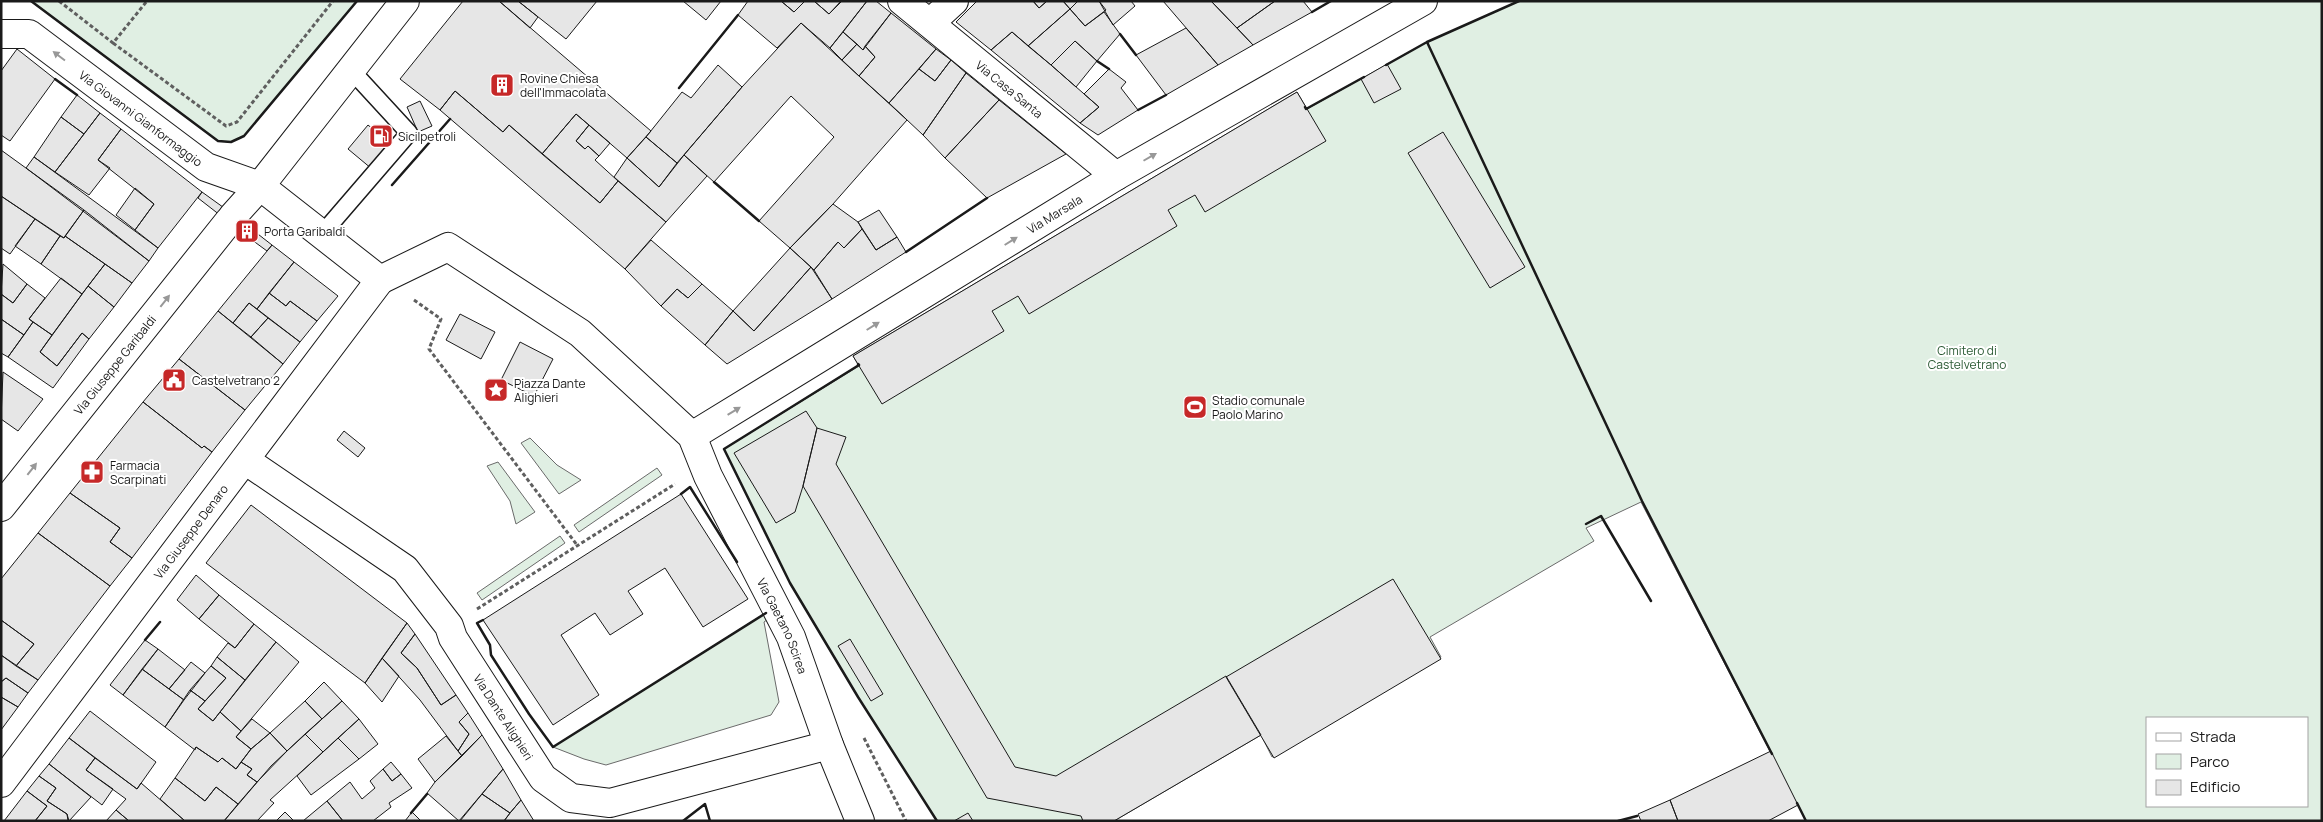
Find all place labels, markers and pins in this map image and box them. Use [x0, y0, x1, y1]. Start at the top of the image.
place label: Rovine Chiesa dell'Immacolata [520, 70, 606, 101]
building icon: Rovine Chiesa dell'Immacolata [489, 72, 515, 98]
fuel station icon: Sicilpetroli [368, 123, 394, 149]
place label: Sicilpetroli [398, 128, 456, 145]
building icon: Porta Garibaldi [234, 218, 260, 244]
place label: Porta Garibaldi [264, 223, 345, 240]
public building icon: Castelvetrano 2 [161, 367, 187, 393]
place label: Castelvetrano 2 [192, 372, 280, 389]
place label: Piazza Dante Alighieri [514, 375, 586, 406]
place icon: Piazza Dante Alighieri [483, 377, 509, 403]
place label: Stadio comunale Paolo Marino [1212, 392, 1305, 423]
sports icon: Stadio comunale Paolo Marino [1182, 394, 1208, 420]
place label: Farmacia Scarpinati [110, 457, 166, 488]
pharmacy icon: Farmacia Scarpinati [79, 459, 105, 485]

